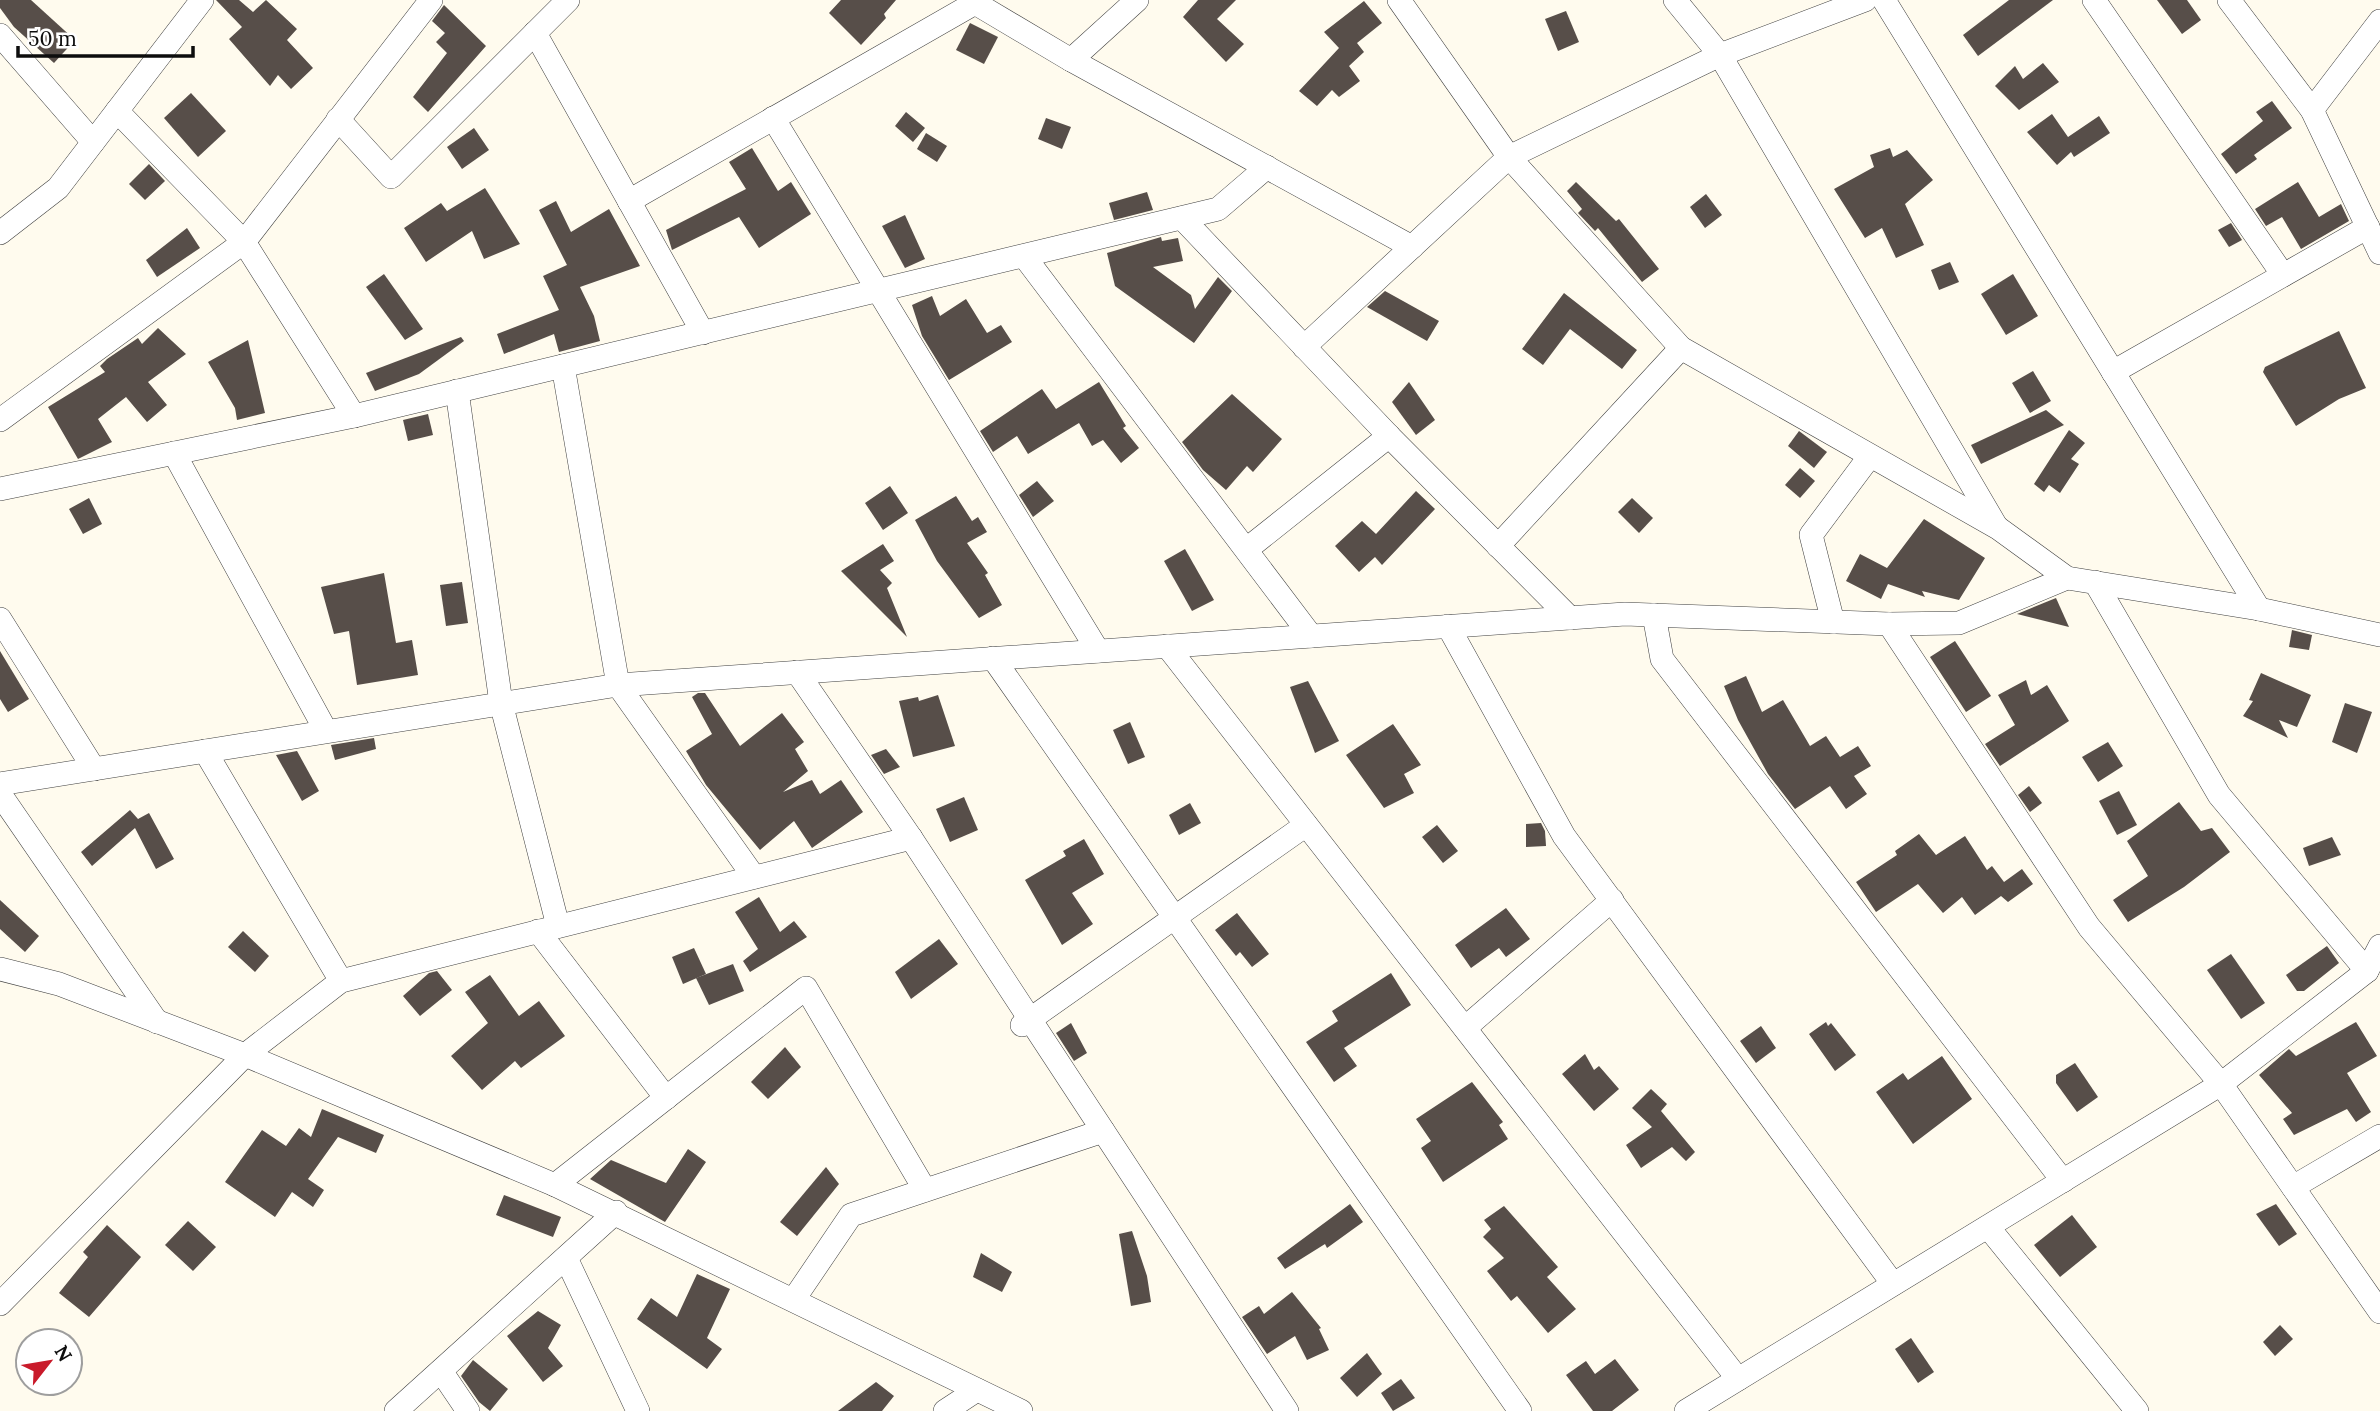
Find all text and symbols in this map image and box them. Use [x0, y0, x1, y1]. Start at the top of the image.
scale bar [18, 14, 192, 58]
text: 50 m [28, 25, 77, 52]
north arrow [14, 1327, 84, 1397]
text: N [50, 1341, 78, 1366]

